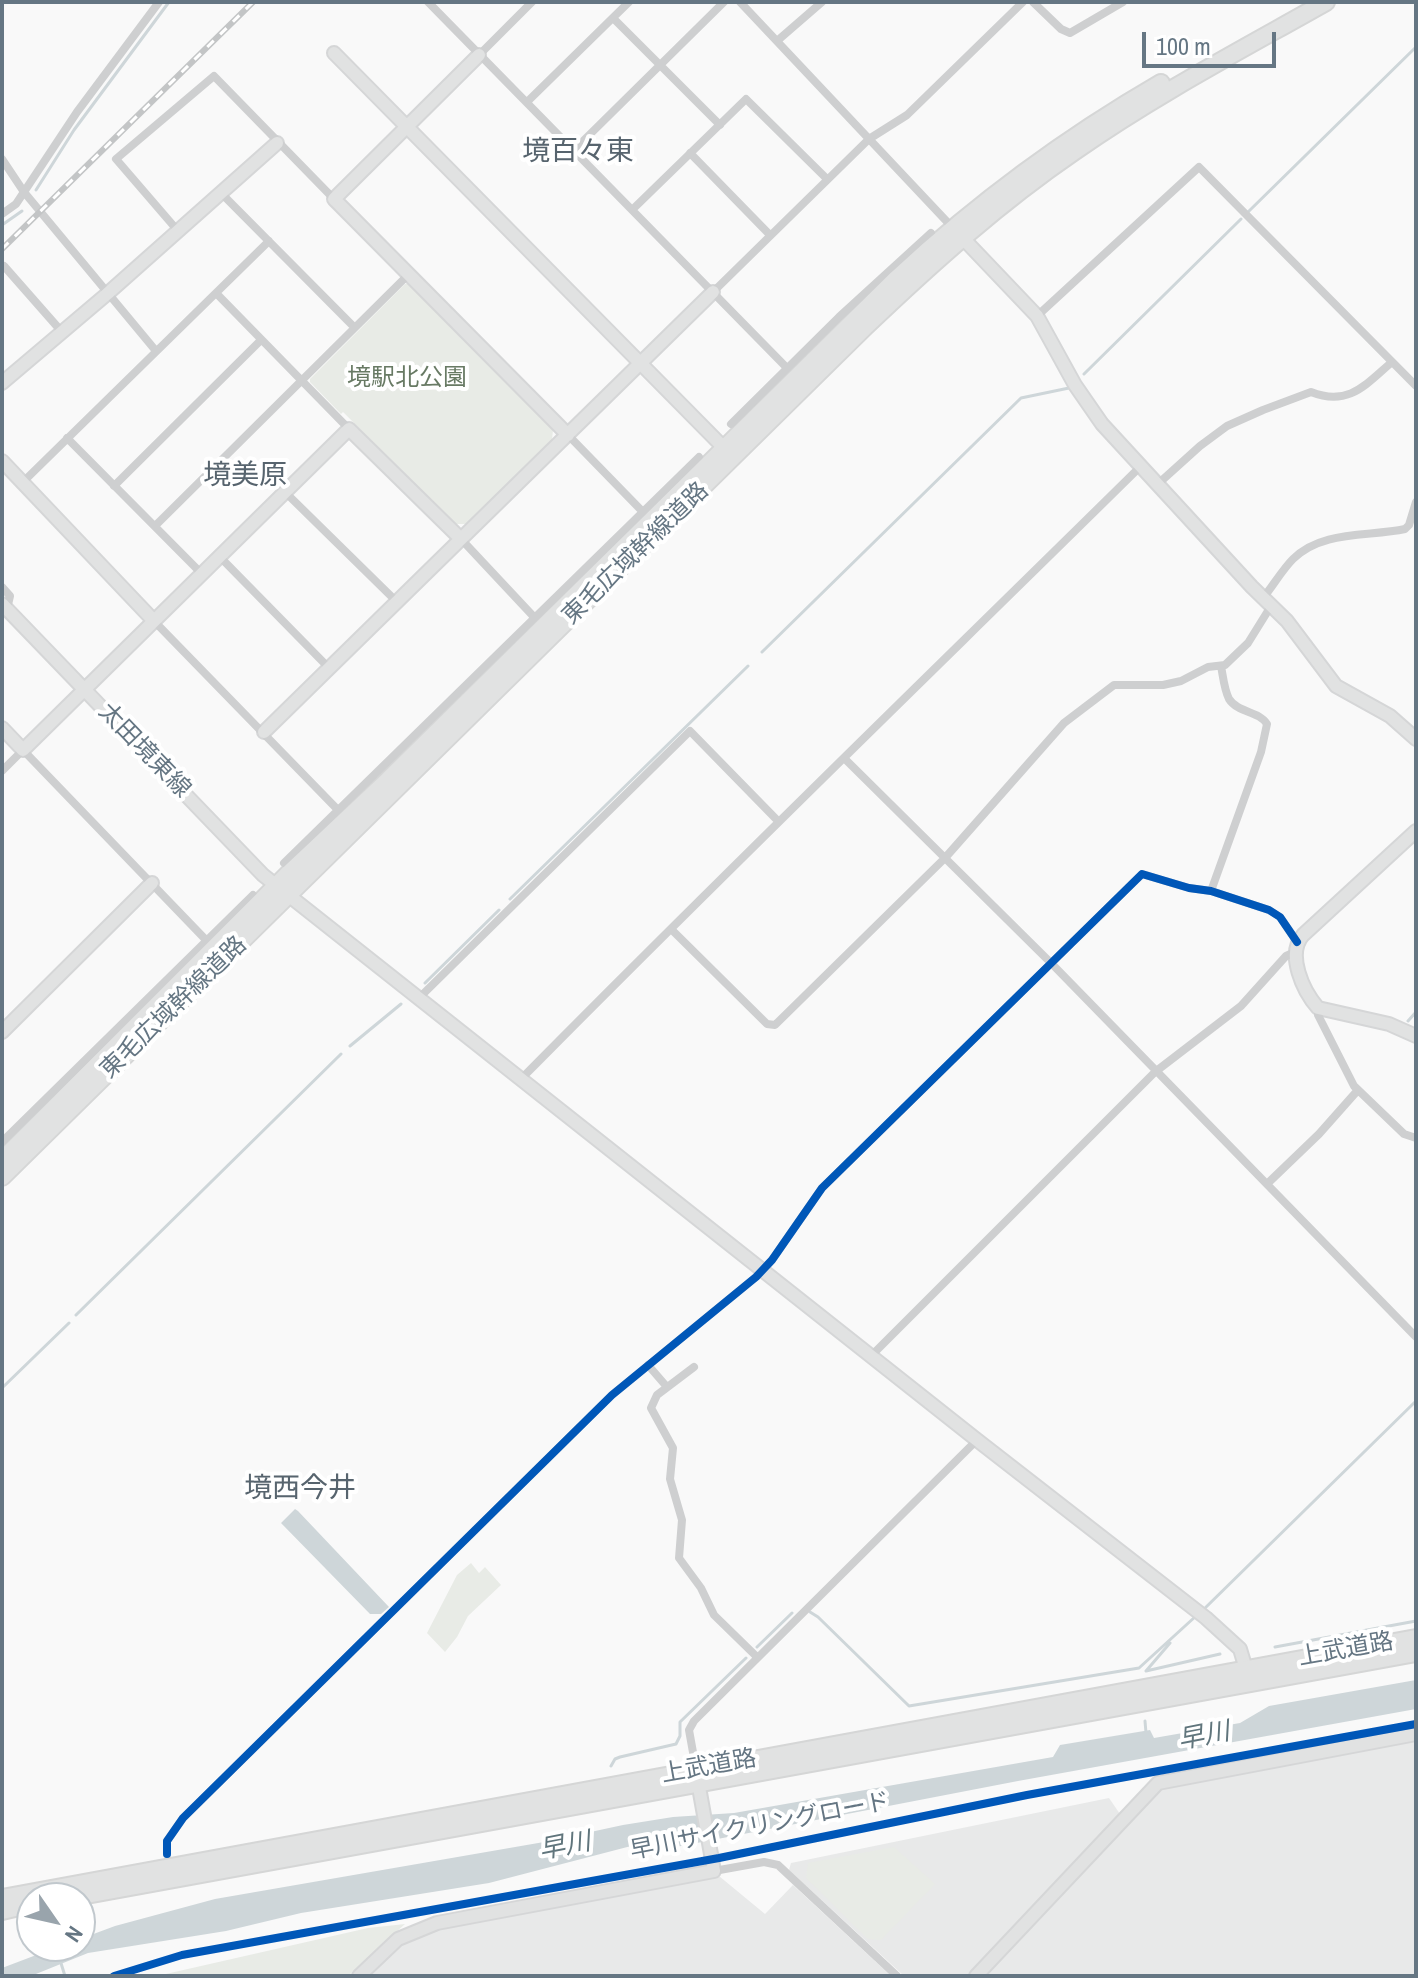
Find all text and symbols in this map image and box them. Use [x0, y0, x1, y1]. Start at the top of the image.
scale bar [1146, 16, 1280, 66]
text: 100 m [1156, 30, 1211, 62]
district label: 境百々東 [522, 135, 634, 169]
park label: 境駅北公園 [347, 365, 467, 393]
district label: 境美原 [203, 459, 287, 493]
street label: 東毛広域幹線道路 [557, 477, 715, 631]
street label: 太田境東線 [92, 698, 196, 804]
street label: 東毛広域幹線道路 [95, 931, 253, 1085]
district label: 境西今井 [244, 1472, 356, 1506]
street label: 上武道路 [1296, 1627, 1396, 1673]
water label: 早川 [1176, 1717, 1232, 1757]
street label: 上武道路 [659, 1744, 759, 1790]
street label: 早川サイクリングロード [628, 1788, 892, 1866]
water label: 早川 [537, 1827, 593, 1867]
north arrow [16, 1882, 96, 1962]
text: N [58, 1921, 90, 1948]

